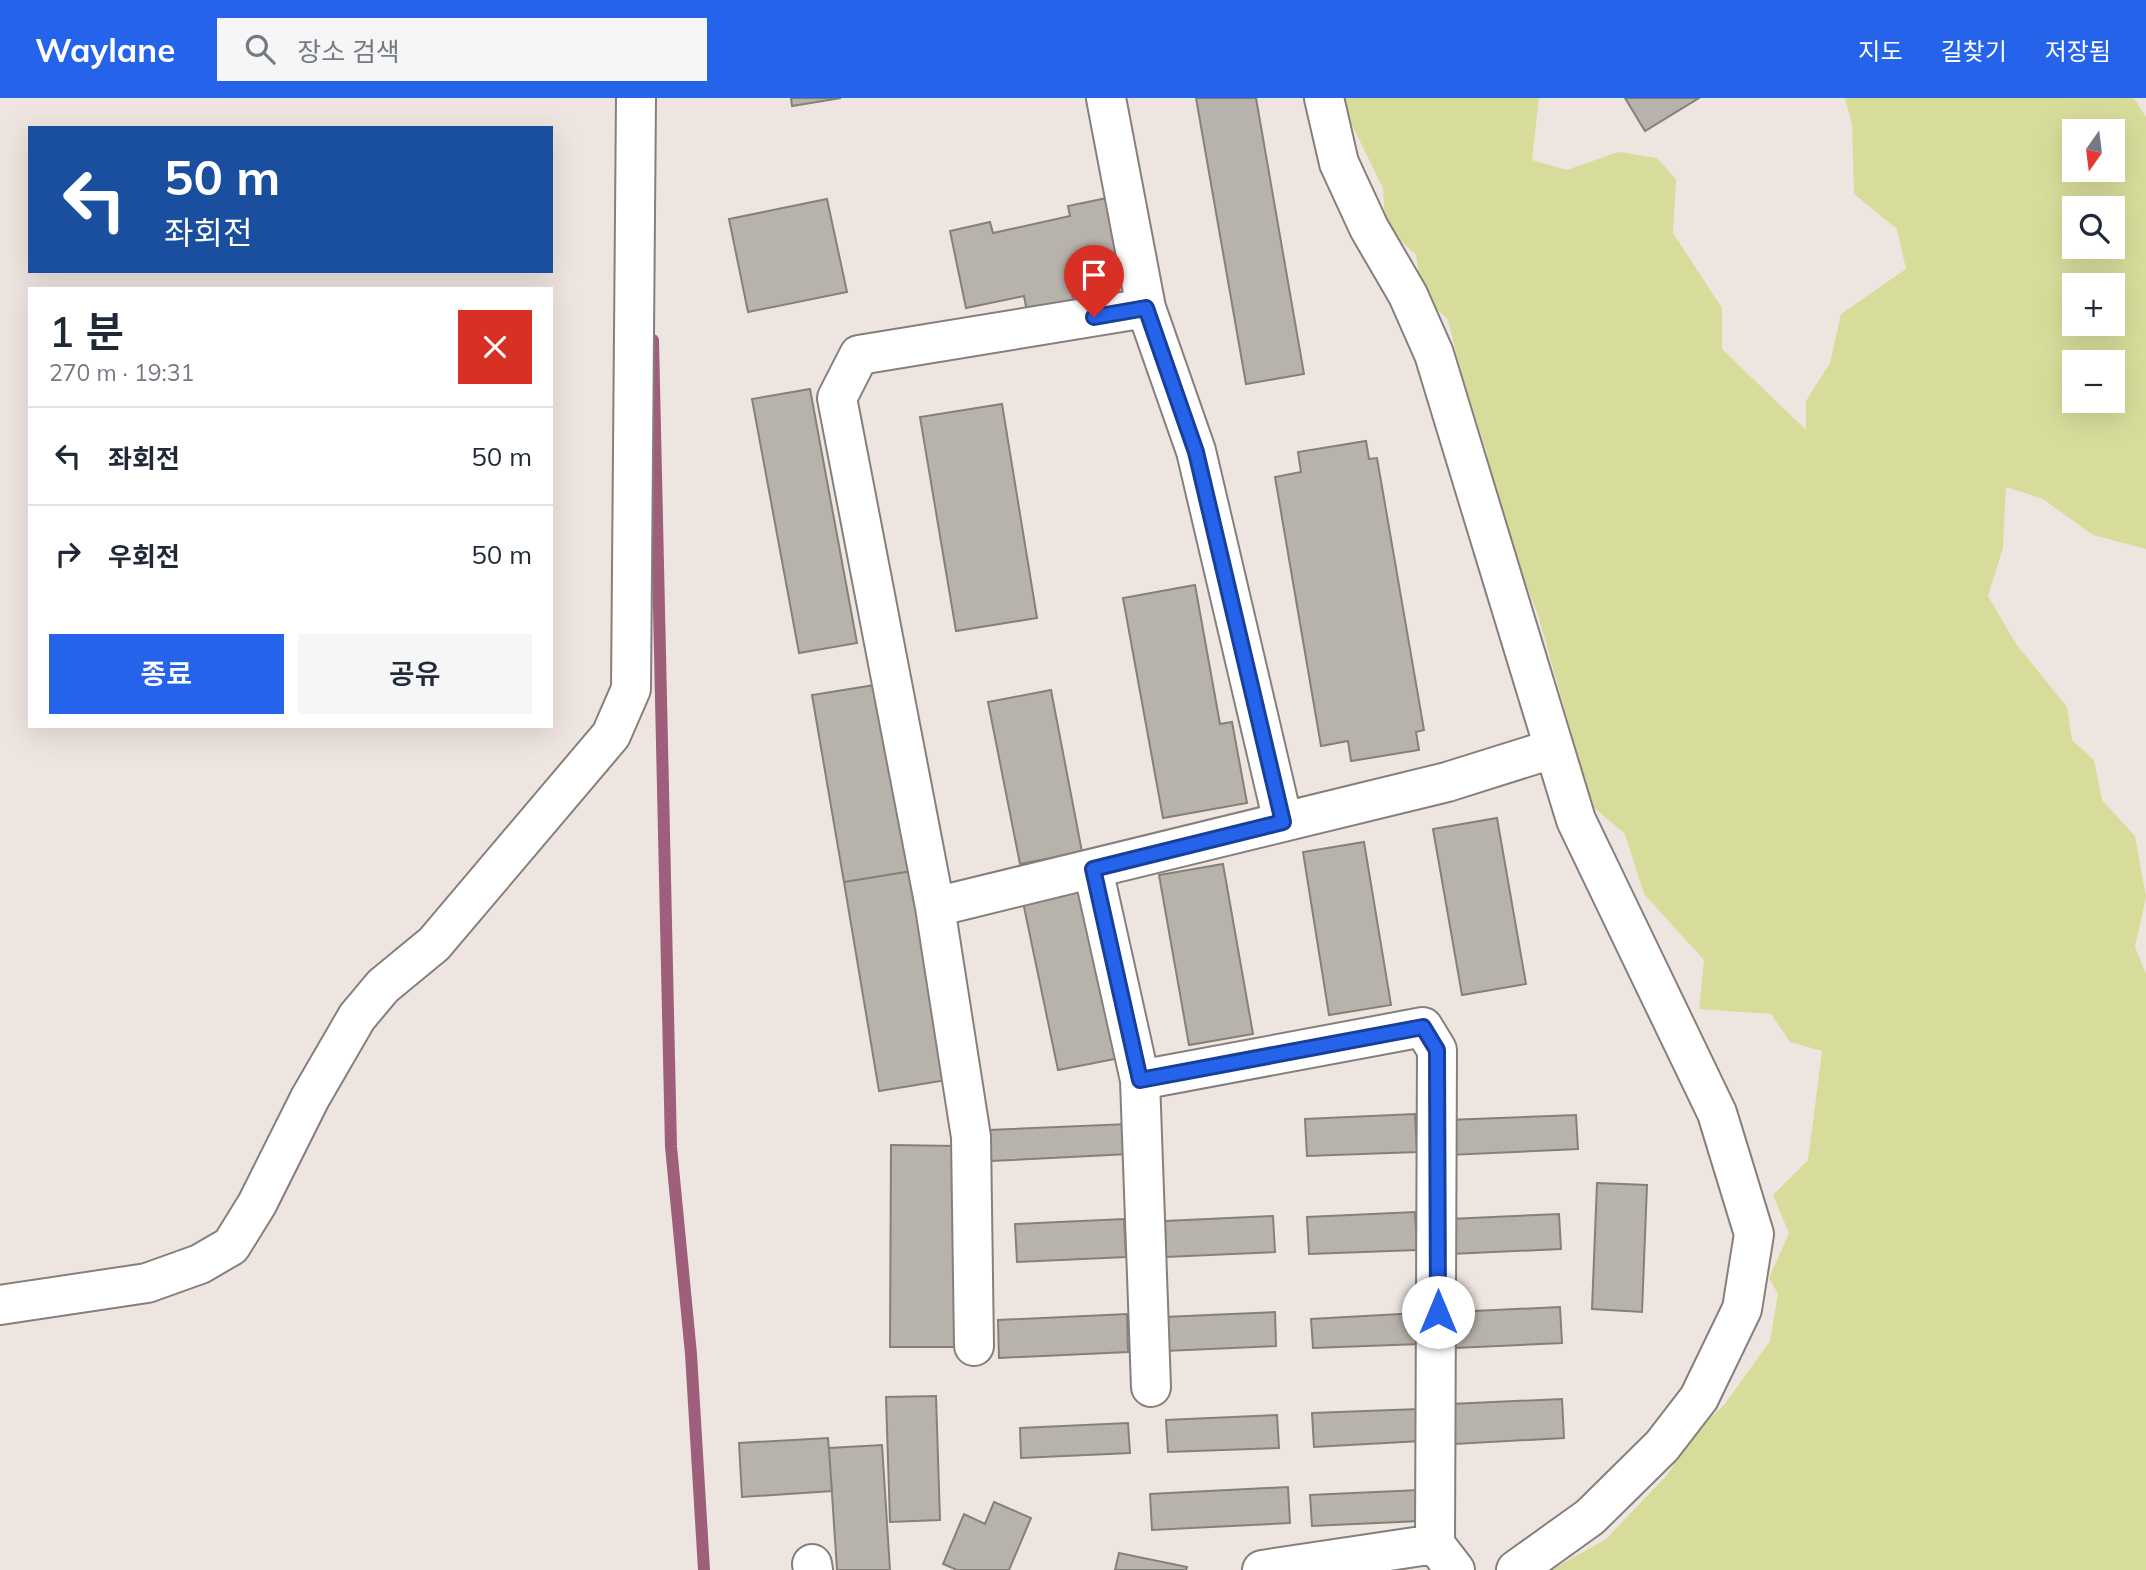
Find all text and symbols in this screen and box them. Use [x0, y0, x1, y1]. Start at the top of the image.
search box [217, 18, 707, 81]
text: Waylane [35, 29, 175, 70]
icon: search [241, 30, 279, 68]
text: 장소 검색 [297, 35, 400, 68]
text: 지도 [1858, 36, 1903, 66]
text: 길찾기 [1941, 36, 2007, 66]
text: 저장됨 [2045, 36, 2111, 66]
north arrow [2062, 119, 2124, 182]
map controls [2062, 119, 2125, 413]
text: 50 m [164, 146, 280, 207]
icon: left [49, 154, 140, 245]
button: search [2062, 196, 2125, 259]
text: 좌회전 [164, 212, 252, 252]
pin [1064, 245, 1124, 317]
icon: arrive [1075, 256, 1113, 294]
button: + [2062, 273, 2125, 336]
text: 1 분 [49, 305, 124, 358]
button: close [458, 310, 532, 384]
button: − [2062, 350, 2125, 413]
text: 270 m · 19:31 [49, 358, 194, 387]
icon: left [49, 437, 87, 475]
text: 50 m [471, 440, 532, 473]
text: 좌회전 [108, 442, 180, 475]
icon: right [49, 535, 87, 573]
text: 50 m [471, 538, 532, 571]
text: 우회전 [108, 540, 180, 573]
button: 종료 [49, 634, 284, 714]
button: 공유 [298, 634, 532, 714]
position arrow [1401, 1275, 1475, 1349]

